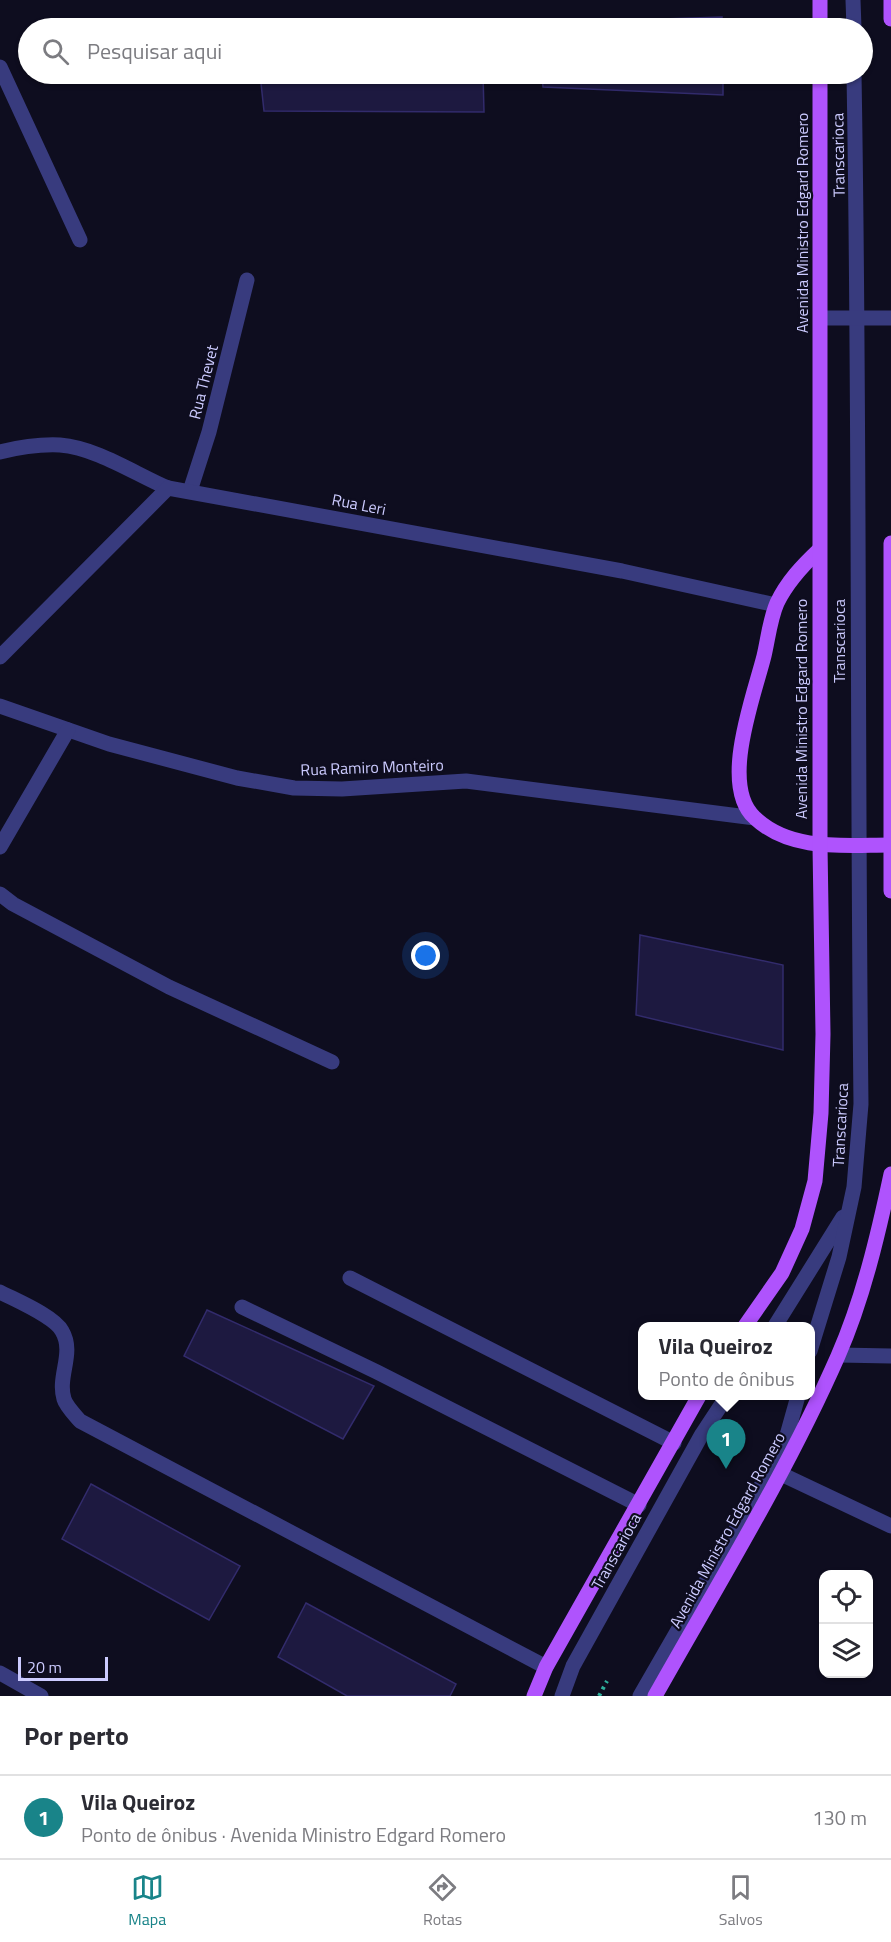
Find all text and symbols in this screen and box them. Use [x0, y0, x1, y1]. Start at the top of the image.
search box [18, 18, 873, 84]
text: Pesquisar aqui [87, 34, 222, 68]
icon: search [39, 35, 72, 68]
street label: Avenida Ministro Edgard Romero [790, 113, 814, 333]
street label: Transcarioca [825, 113, 851, 197]
street label: Rua Thevet [182, 342, 224, 422]
street label: Rua Leri [330, 487, 388, 521]
street label: Avenida Ministro Edgard Romero [789, 599, 813, 819]
street label: Transcarioca [827, 599, 851, 683]
street label: Rua Ramiro Monteiro [300, 753, 444, 781]
your location [411, 941, 440, 970]
street label: Transcarioca [826, 1082, 854, 1168]
popup [638, 1322, 815, 1400]
text: Vila Queiroz [658, 1329, 773, 1363]
text: Ponto de ônibus [658, 1363, 795, 1394]
pin: 1 [706, 1420, 746, 1469]
street label: Avenida Ministro Edgard Romero [663, 1428, 791, 1632]
street label: Transcarioca [585, 1508, 647, 1594]
map controls [819, 1570, 873, 1678]
button: locate [819, 1570, 873, 1624]
button: layers [819, 1624, 873, 1678]
scale bar [18, 1654, 108, 1682]
text: 20 m [27, 1655, 62, 1679]
text: Por perto [24, 1716, 129, 1755]
text: Vila Queiroz [81, 1785, 195, 1819]
text: 1 [38, 1802, 49, 1833]
text: 130 m [812, 1802, 867, 1833]
text: Ponto de ônibus · Avenida Ministro Edgard Romero [81, 1819, 506, 1850]
tab: Mapa [128, 1871, 166, 1931]
tab: Rotas [423, 1871, 462, 1931]
tab: Salvos [719, 1871, 763, 1931]

